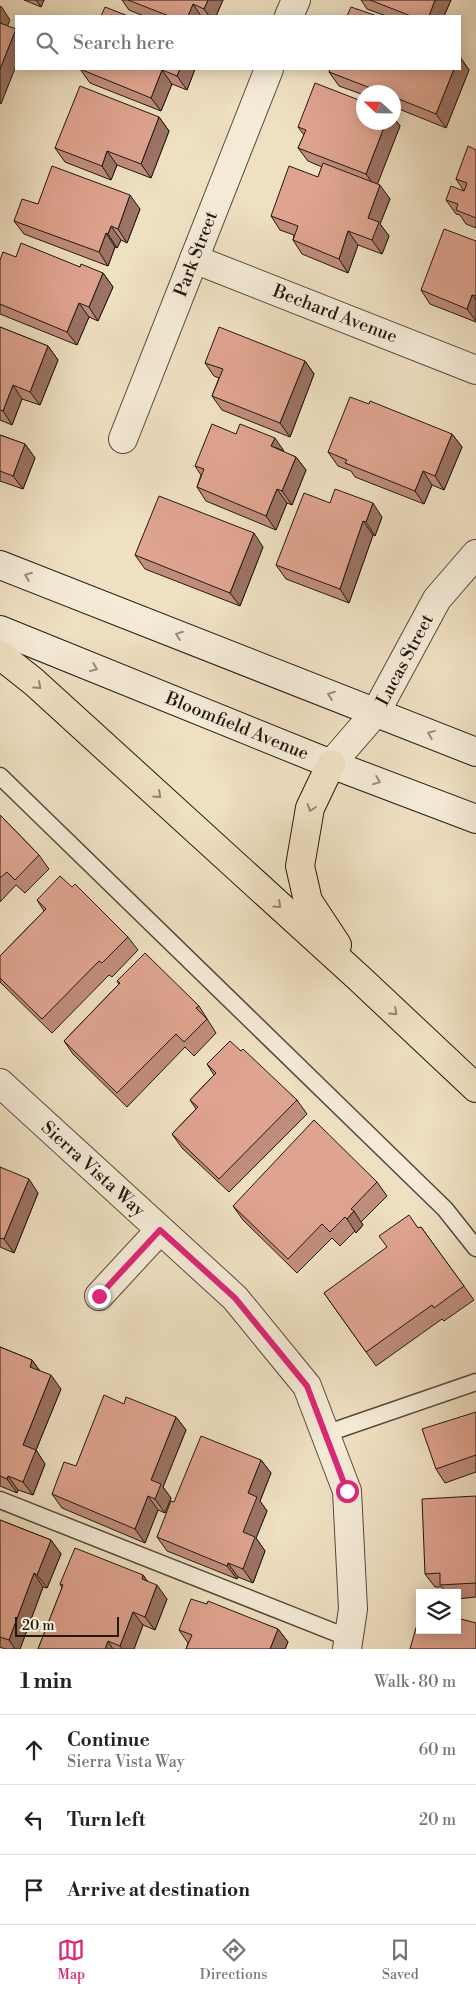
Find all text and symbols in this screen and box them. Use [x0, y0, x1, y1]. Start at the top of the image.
search box [15, 15, 461, 70]
icon: search [33, 29, 61, 57]
text: Search here [73, 31, 174, 55]
north arrow [356, 85, 401, 130]
street label: Park Street [169, 207, 223, 300]
street label: Bechard Avenue [269, 279, 400, 348]
one-way arrow [24, 572, 33, 582]
street label: Lucas Street [371, 610, 439, 710]
one-way arrow [176, 631, 184, 641]
one-way arrow [89, 661, 98, 672]
one-way arrow [32, 680, 41, 689]
street label: Bloomfield Avenue [161, 686, 312, 765]
one-way arrow [327, 690, 336, 701]
one-way arrow [427, 730, 436, 740]
one-way arrow [372, 775, 381, 785]
one-way arrow [152, 790, 161, 799]
one-way arrow [307, 803, 317, 812]
one-way arrow [273, 899, 282, 908]
one-way arrow [389, 1006, 398, 1015]
street label: Sierra Vista Way [36, 1116, 150, 1222]
route end [88, 1285, 111, 1308]
route start [336, 1480, 359, 1503]
map controls [416, 1589, 461, 1634]
button: layers [416, 1589, 461, 1634]
scale bar [15, 1614, 119, 1637]
text: 20 m [22, 1617, 54, 1635]
text: 1 min [20, 1669, 72, 1695]
text: Walk · 80 m [374, 1672, 456, 1692]
text: Continue [67, 1728, 150, 1752]
icon: ahead [20, 1736, 48, 1764]
text: 60 m [418, 1740, 456, 1760]
text: Sierra Vista Way [67, 1752, 185, 1772]
icon: left [20, 1806, 48, 1834]
text: Turn left [67, 1808, 146, 1832]
text: 20 m [419, 1810, 456, 1830]
icon: arrive [20, 1876, 48, 1904]
text: Arrive at destination [67, 1878, 250, 1902]
tab: Map [57, 1936, 85, 1984]
tab: Directions [200, 1936, 267, 1984]
tab: Saved [382, 1936, 419, 1984]

